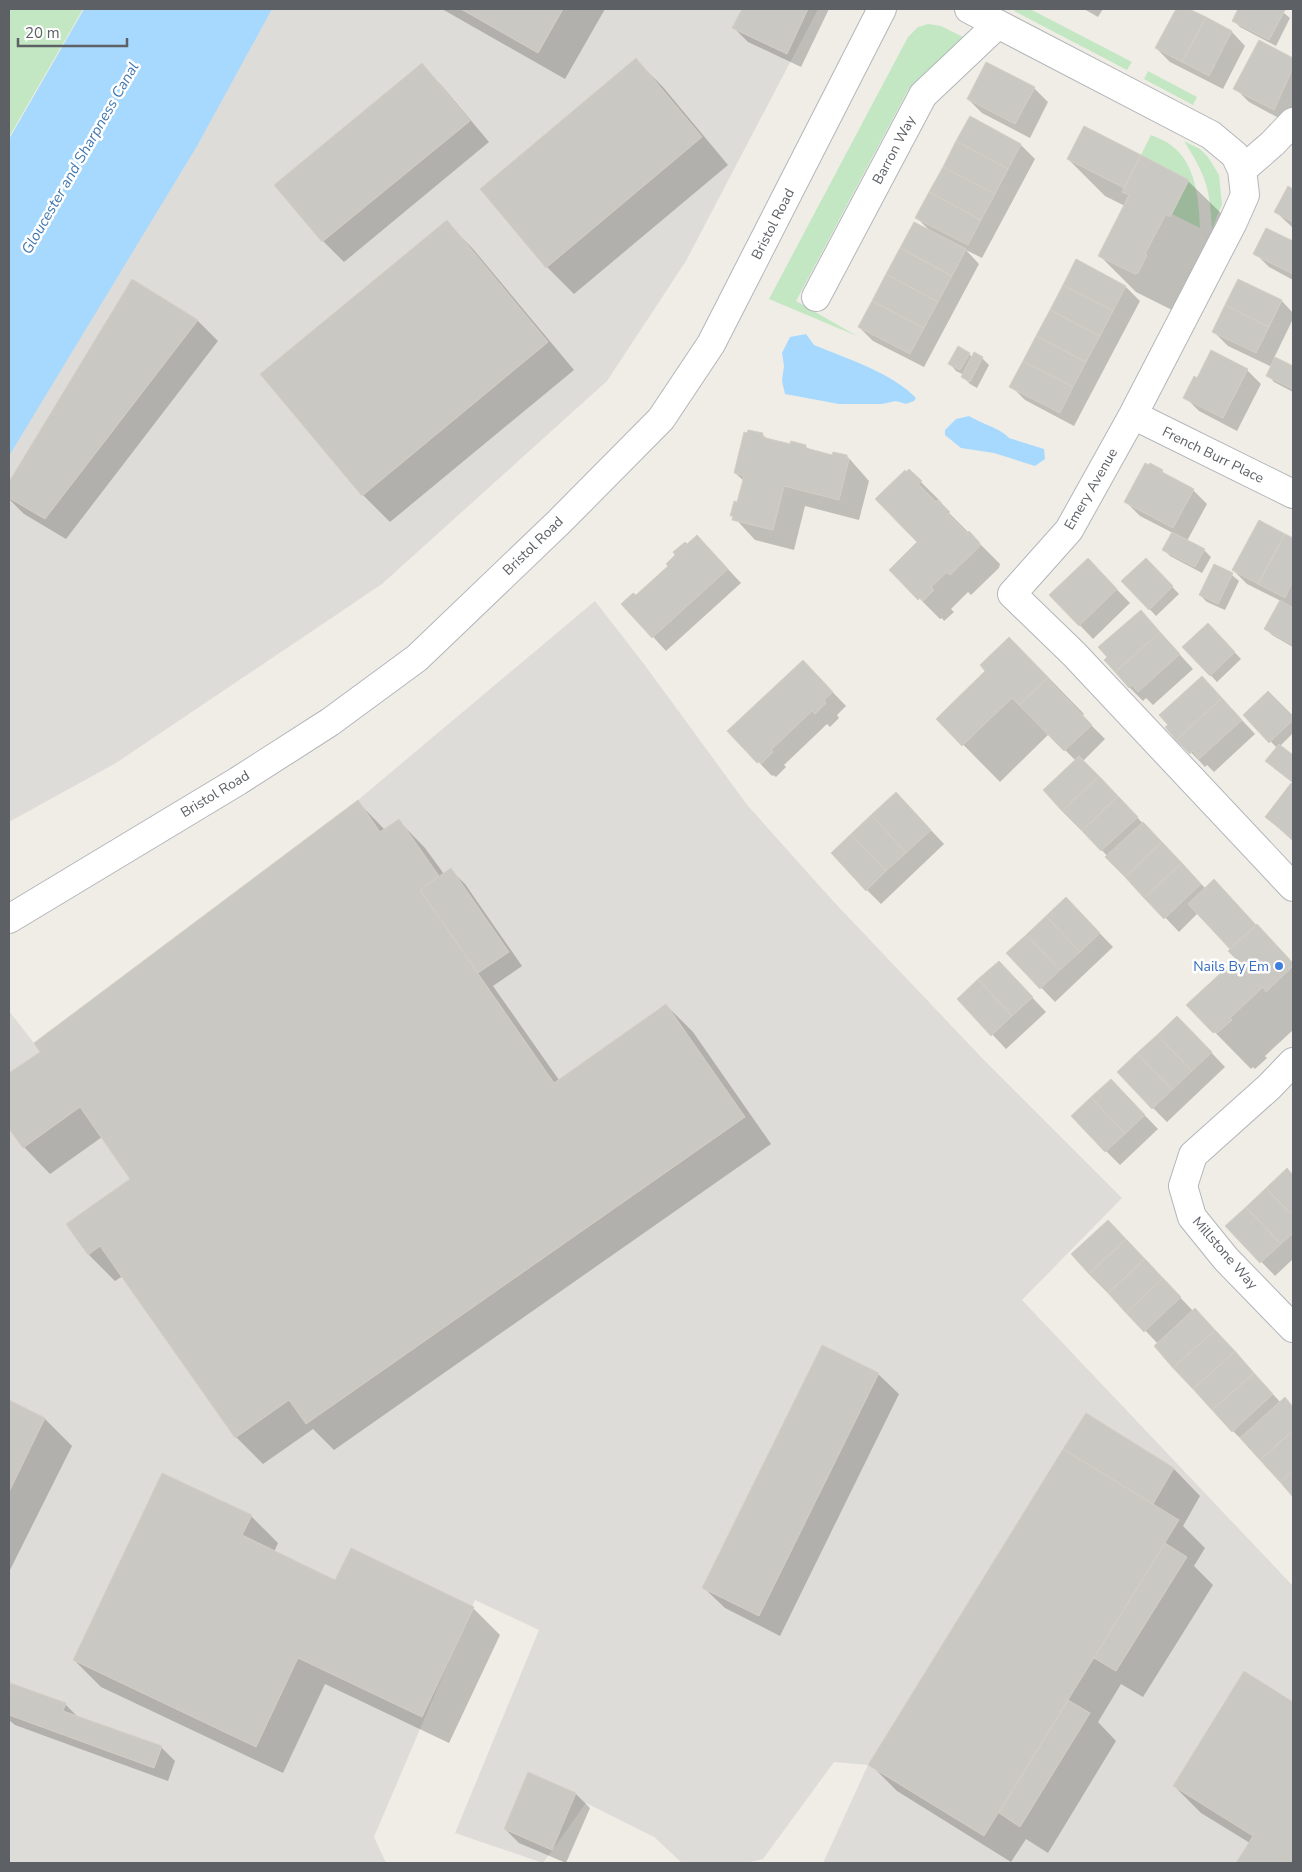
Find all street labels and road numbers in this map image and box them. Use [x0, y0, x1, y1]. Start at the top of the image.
street label: Barron Way [868, 112, 920, 188]
street label: Bristol Road [747, 185, 799, 263]
street label: French Burr Place [1159, 422, 1267, 488]
street label: Emery Avenue [1060, 445, 1122, 533]
street label: Bristol Road [499, 512, 567, 580]
street label: Bristol Road [177, 766, 253, 822]
street label: Millstone Way [1188, 1212, 1263, 1294]

